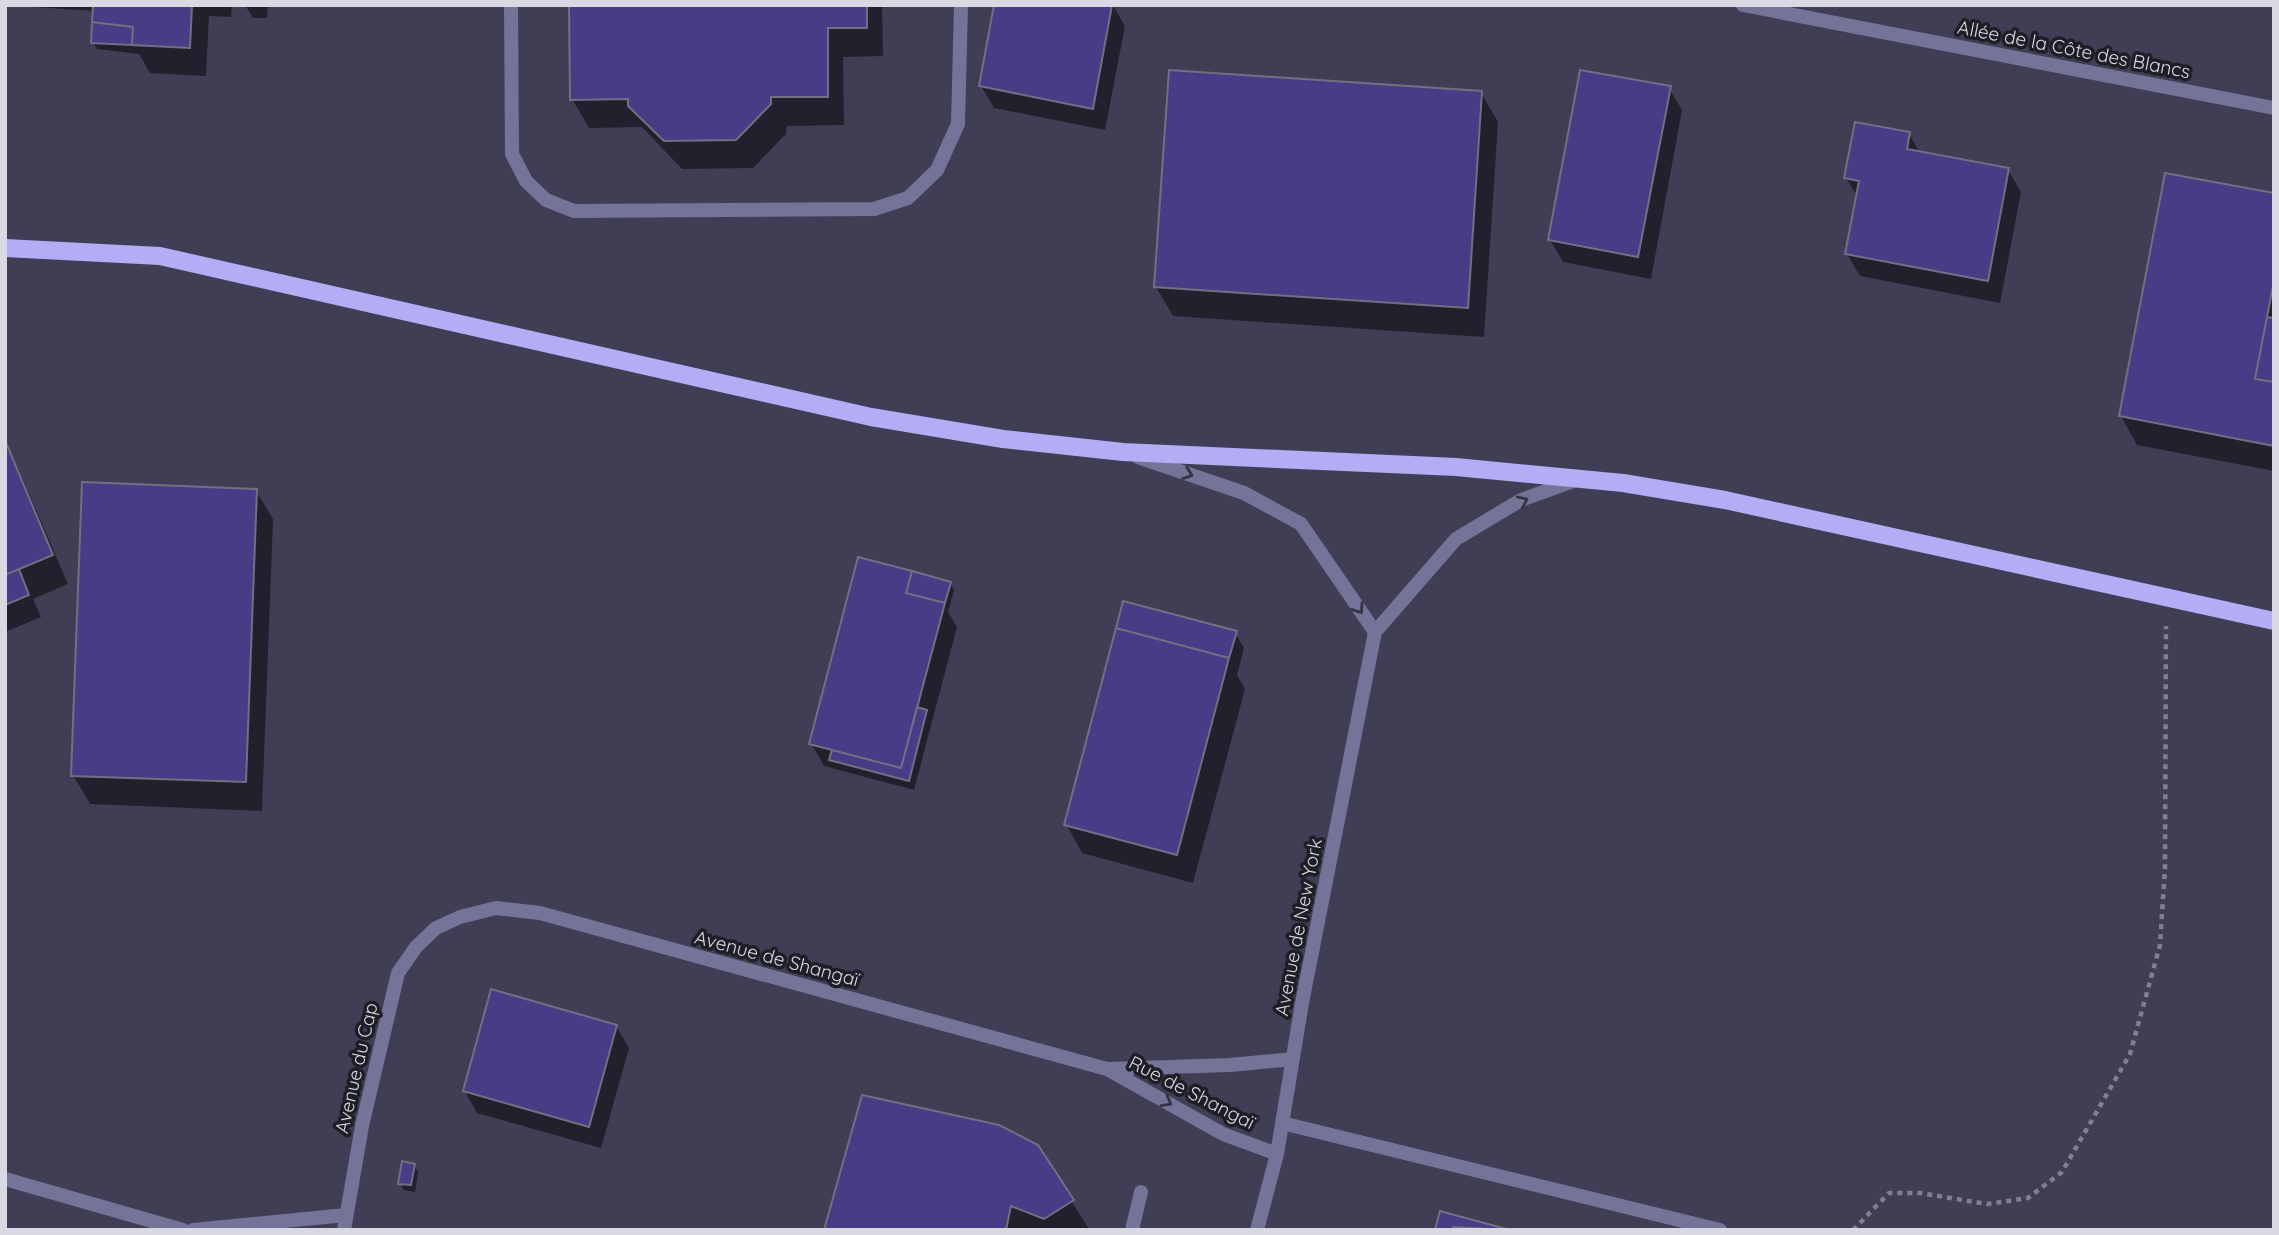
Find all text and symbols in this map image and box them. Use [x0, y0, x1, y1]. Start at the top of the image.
street label: Allée de la Côte des Blancs [1956, 15, 2192, 83]
one-way arrow [1181, 466, 1193, 480]
one-way arrow [1516, 495, 1528, 509]
one-way arrow [1351, 601, 1363, 614]
street label: Avenue de New York [1269, 836, 1327, 1018]
street label: Avenue de Shangaï [692, 925, 863, 992]
street label: Avenue du Cap [329, 1000, 383, 1136]
street label: Rue de Shangaï [1125, 1050, 1260, 1134]
one-way arrow [1160, 1094, 1172, 1107]

